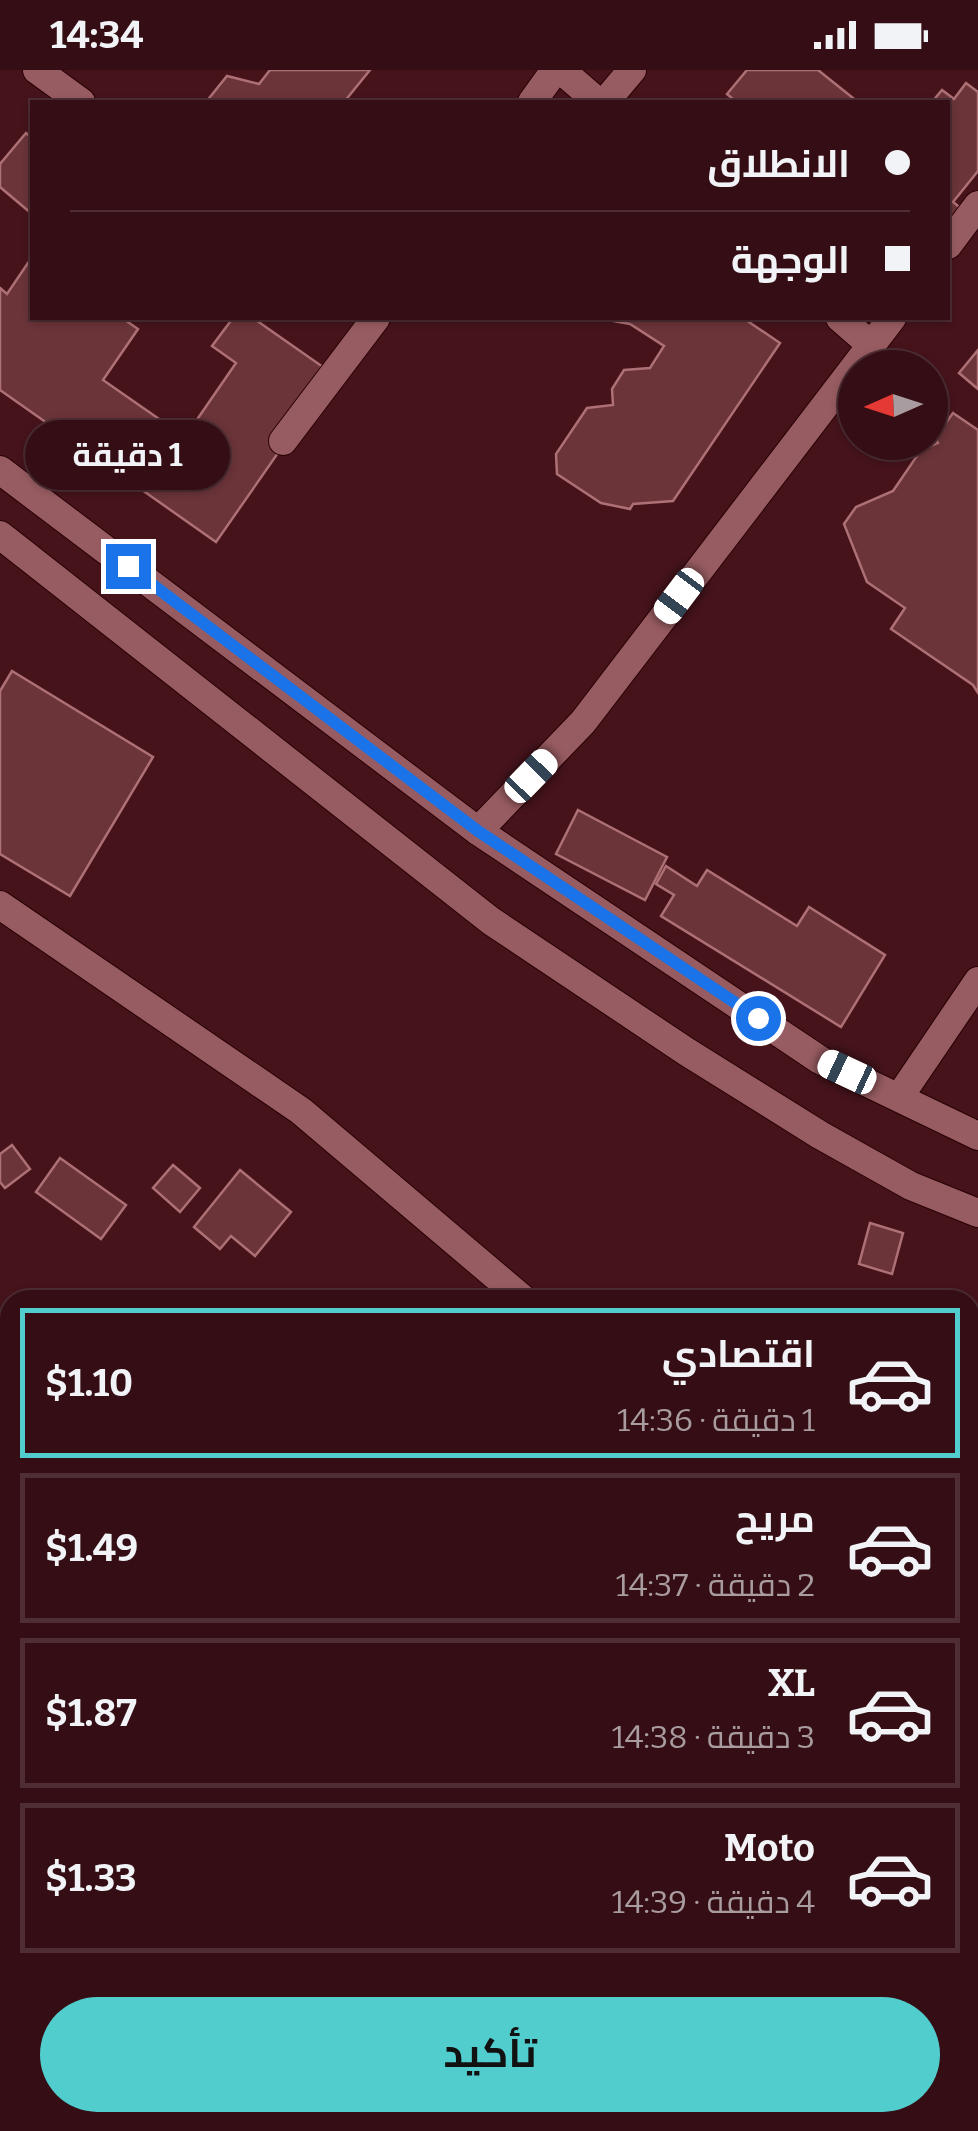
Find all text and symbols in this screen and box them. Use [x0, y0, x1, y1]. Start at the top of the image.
text: 14:34 [50, 12, 143, 58]
text: الانطلاق [707, 141, 850, 187]
text: الوجهة [731, 237, 850, 283]
north arrow [838, 350, 948, 460]
map controls [838, 350, 948, 460]
callout: 1 دقيقة [26, 421, 230, 491]
text: 1 دقيقة [72, 436, 183, 474]
route end [106, 544, 151, 589]
car [649, 563, 709, 629]
car [499, 744, 563, 808]
route start [736, 996, 781, 1041]
car [813, 1046, 881, 1098]
text: اقتصادي [662, 1331, 815, 1377]
icon: car [845, 1338, 935, 1428]
text: $1.10 [45, 1360, 133, 1406]
text: 1 دقيقة · 14:36 [617, 1401, 815, 1439]
text: مريح [735, 1496, 815, 1542]
icon: car [845, 1503, 935, 1593]
text: $1.49 [45, 1525, 138, 1571]
text: 2 دقيقة · 14:37 [616, 1566, 815, 1604]
text: XL [768, 1660, 815, 1706]
icon: car [845, 1668, 935, 1758]
text: $1.87 [45, 1690, 137, 1736]
text: 3 دقيقة · 14:38 [612, 1718, 815, 1756]
text: Moto [724, 1825, 815, 1871]
icon: car [845, 1833, 935, 1923]
text: $1.33 [45, 1855, 137, 1901]
text: 4 دقيقة · 14:39 [612, 1883, 815, 1921]
button: تأكيد [40, 1997, 940, 2112]

